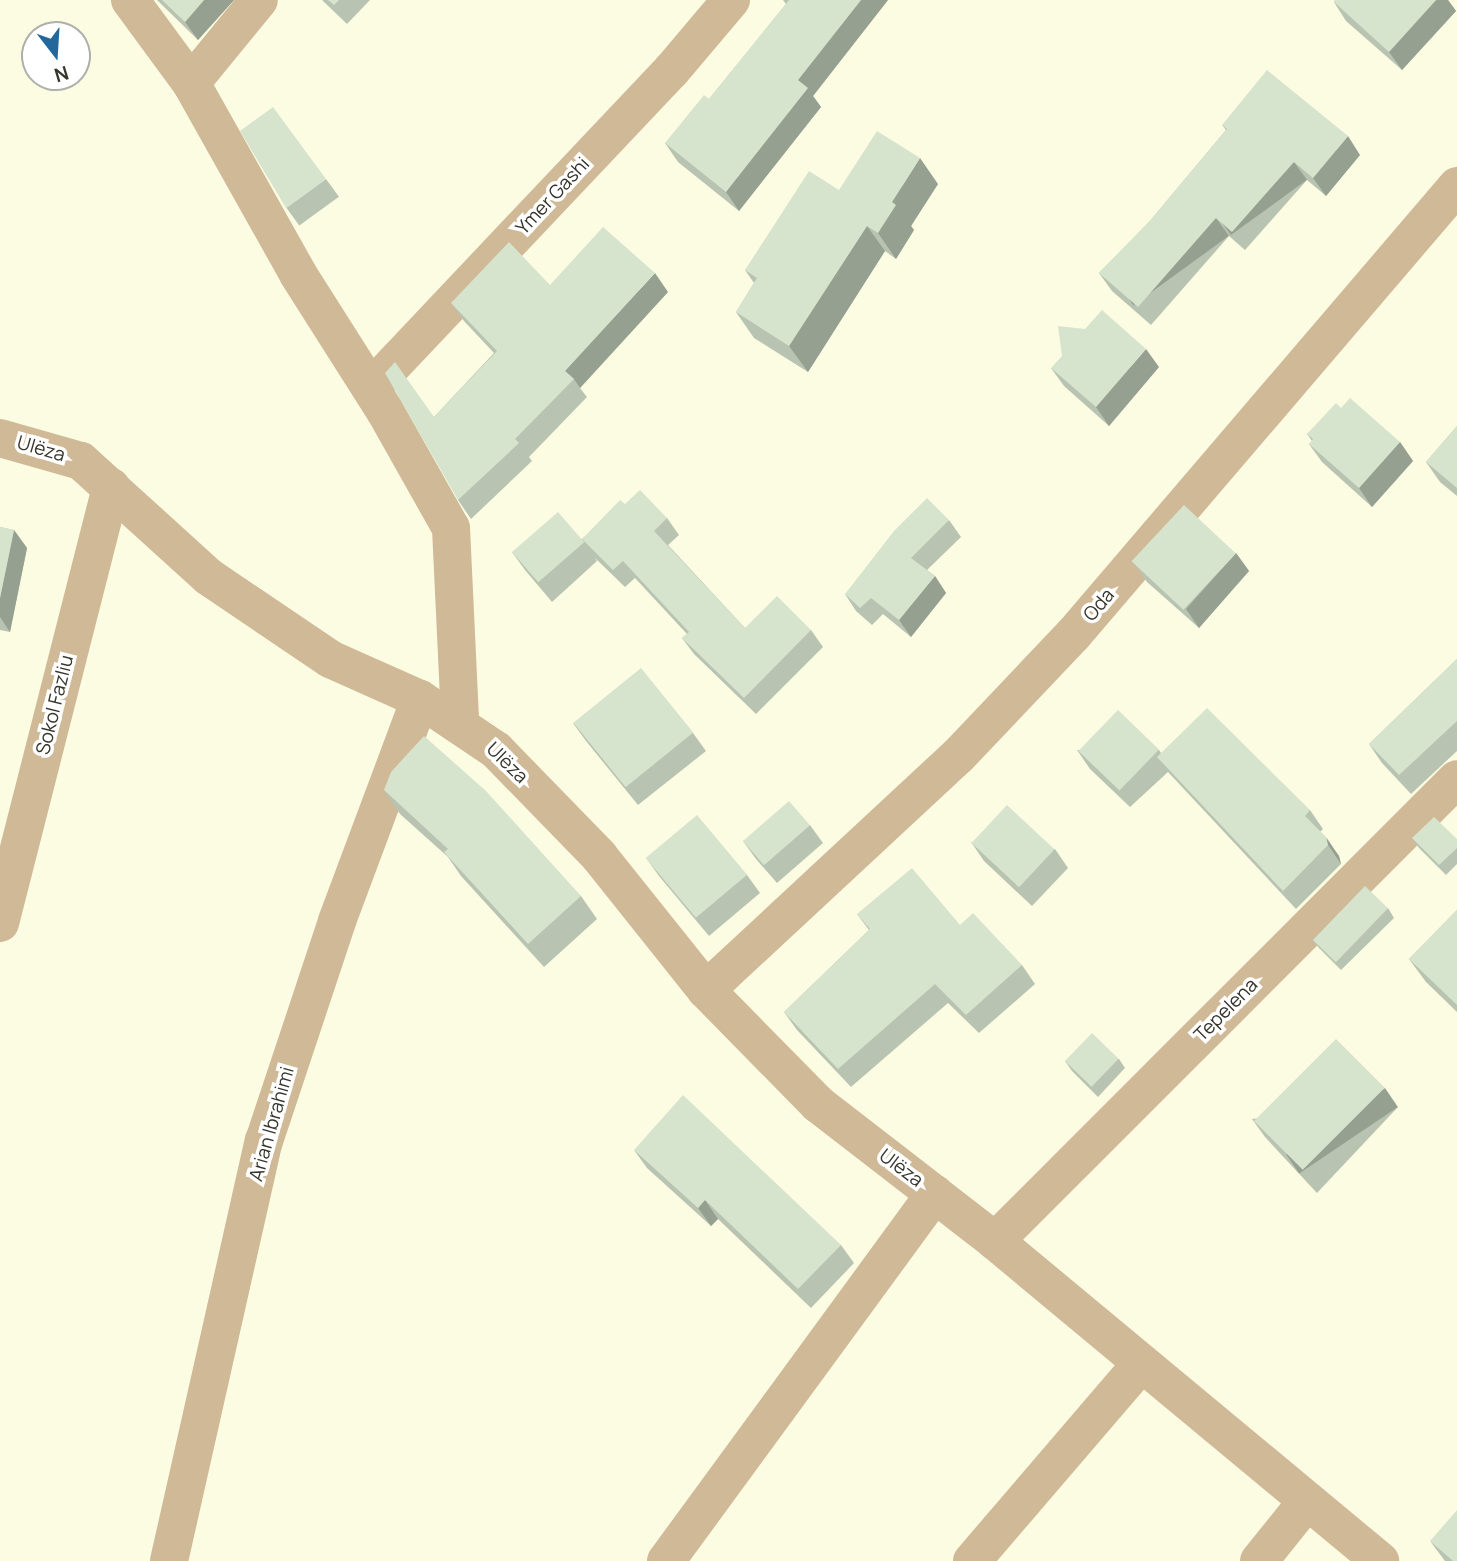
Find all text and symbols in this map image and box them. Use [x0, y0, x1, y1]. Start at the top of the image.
north arrow [21, 21, 91, 91]
text: N [51, 60, 72, 89]
street label: Ymer Gashi [512, 153, 594, 239]
street label: Ulëza [14, 431, 68, 467]
street label: Oda [1079, 584, 1119, 626]
street label: Sokol Fazliu [32, 653, 78, 757]
street label: Ulëza [481, 738, 533, 788]
street label: Tepelena [1190, 974, 1262, 1046]
street label: Arian Ibrahimi [245, 1064, 299, 1184]
street label: Ulëza [875, 1144, 927, 1192]

